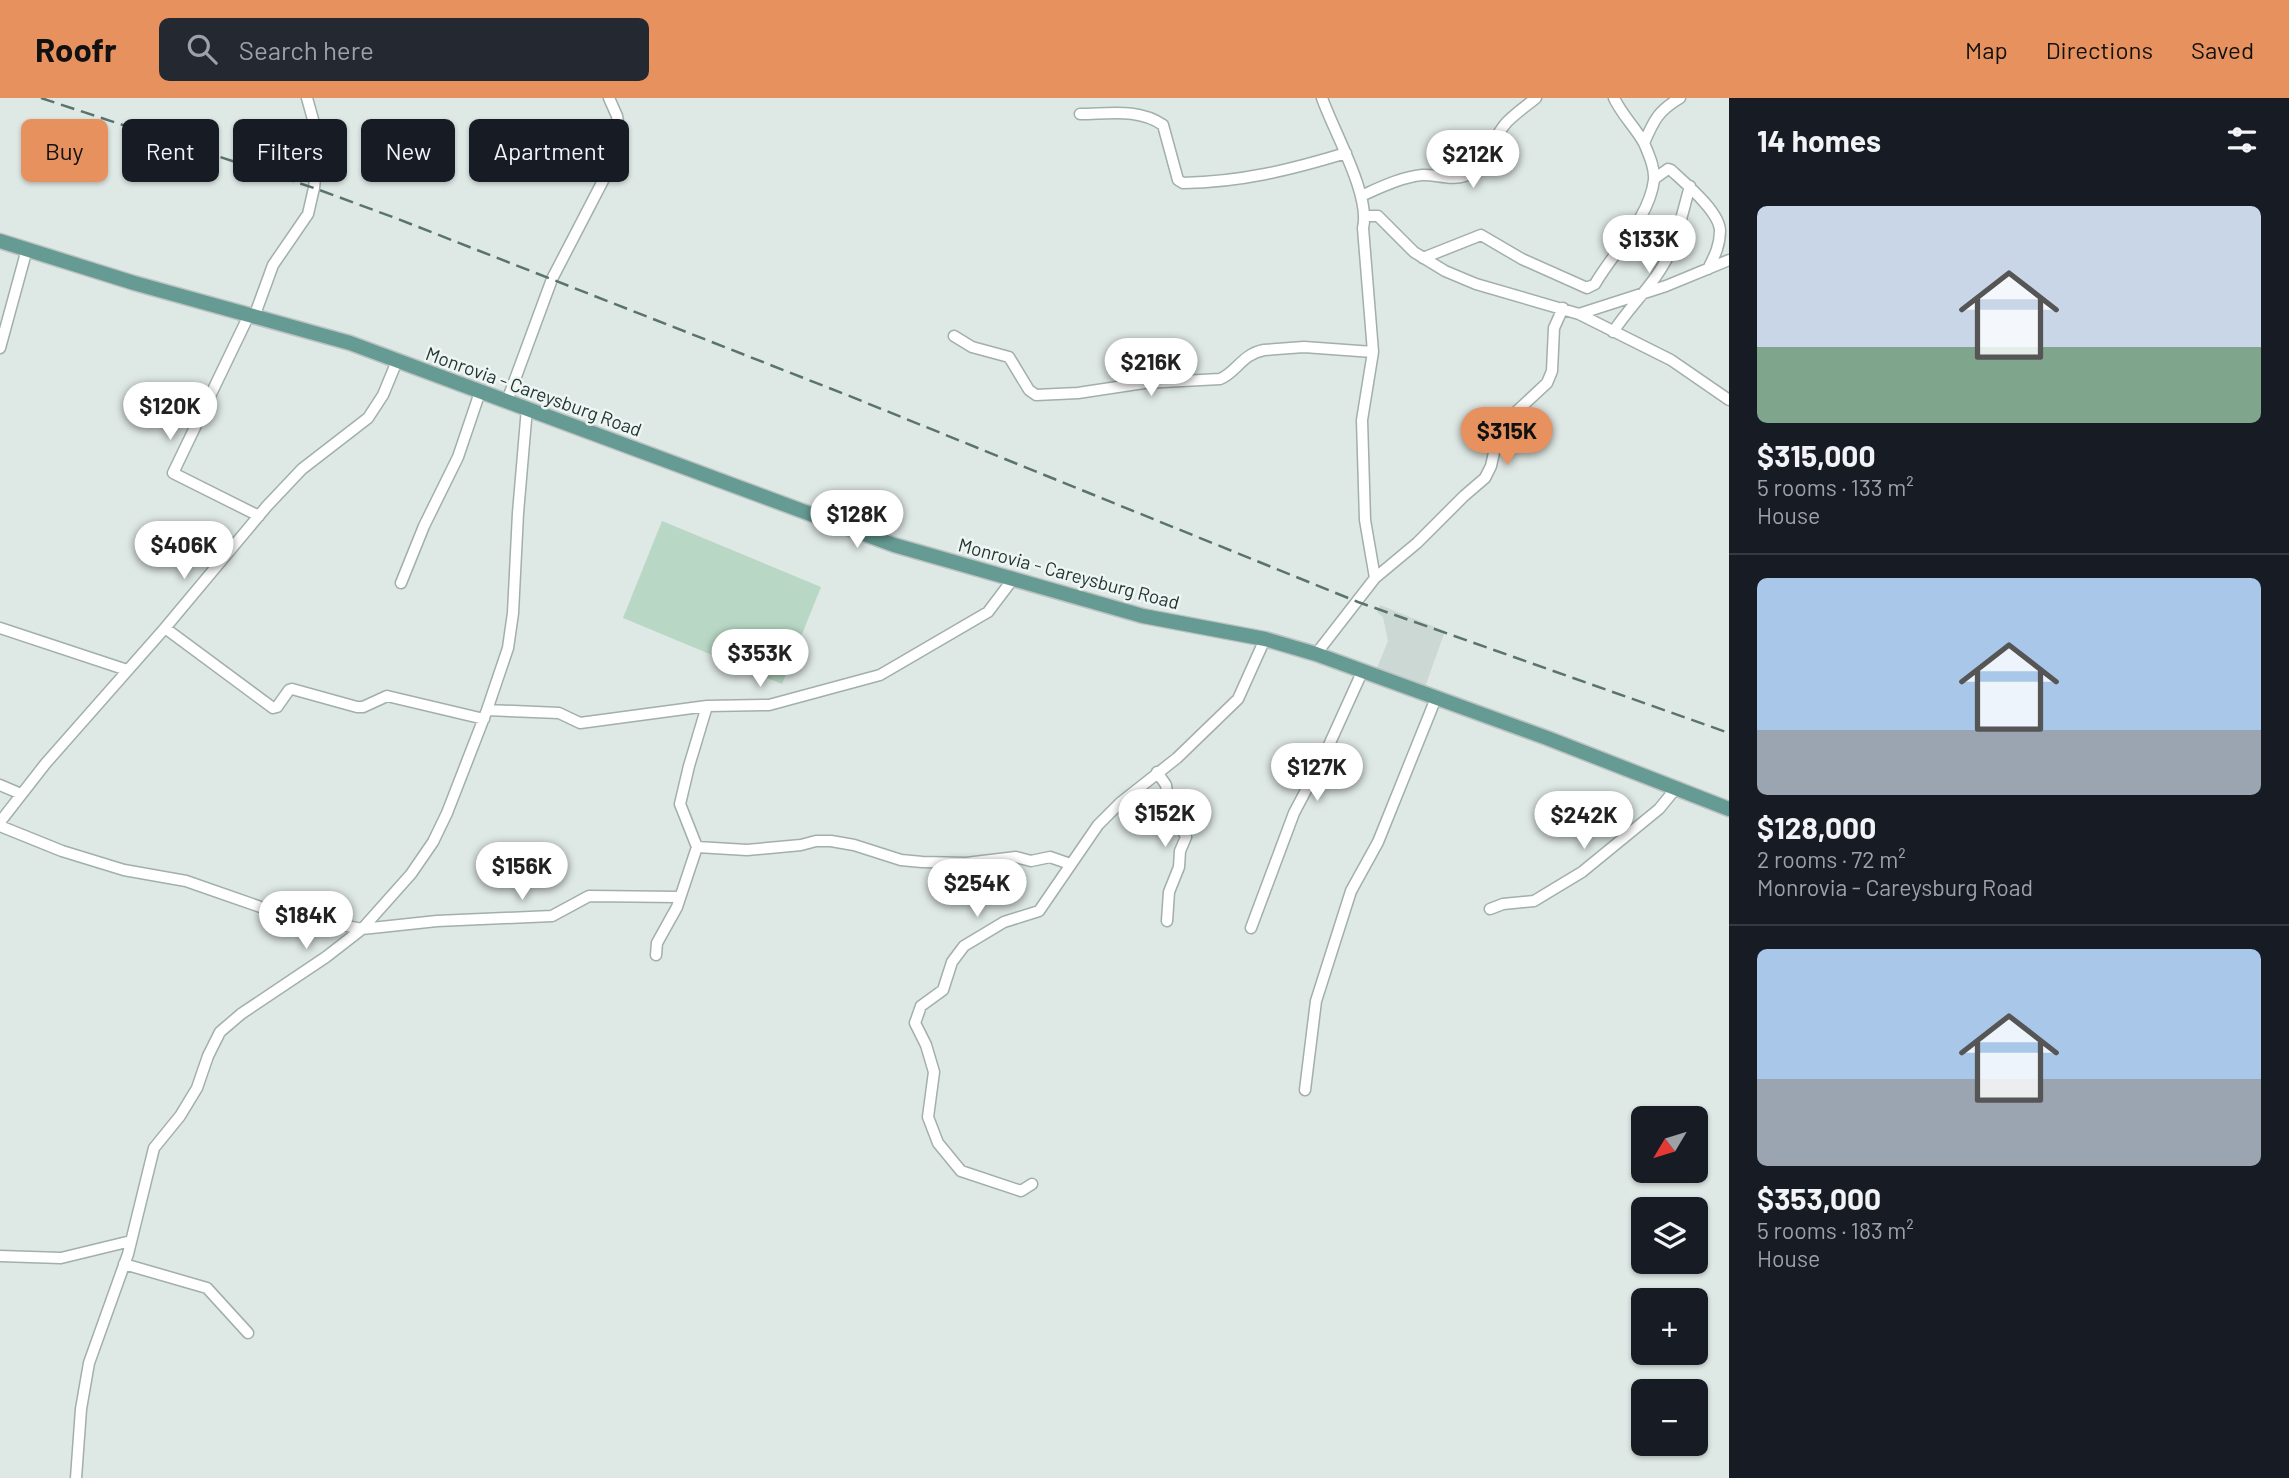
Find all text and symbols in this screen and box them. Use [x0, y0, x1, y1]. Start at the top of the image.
search box [159, 18, 649, 81]
text: Roofr [35, 29, 117, 69]
icon: search [183, 30, 221, 68]
text: Search here [239, 34, 374, 65]
text: Map [1965, 35, 2008, 64]
text: Directions [2046, 35, 2153, 64]
text: Saved [2191, 35, 2254, 64]
chip: Buy [21, 119, 108, 182]
chip: Rent [122, 119, 219, 182]
chip: Filters [233, 119, 347, 182]
chip: New [361, 119, 455, 182]
chip: Apartment [469, 119, 629, 182]
icon: filters [2223, 121, 2261, 159]
text: 14 homes [1757, 122, 1881, 158]
pin: $212K [1424, 130, 1522, 190]
text: $212K [1442, 139, 1504, 167]
pin: $133K [1600, 216, 1698, 275]
text: $133K [1619, 224, 1679, 252]
icon: home [1946, 252, 2072, 378]
pin: $216K [1102, 338, 1200, 398]
street label: Monrovia - Careysburg Road [423, 341, 645, 441]
text: $216K [1121, 347, 1181, 375]
pin: $120K [121, 382, 219, 442]
text: $120K [139, 391, 201, 419]
pin: $315K [1458, 408, 1556, 467]
text: $315K [1477, 416, 1537, 444]
text: $315,000 [1757, 437, 1876, 473]
text: 5 rooms · 133 m² [1757, 473, 1914, 501]
pin: $128K [808, 490, 906, 550]
text: $128K [826, 499, 888, 527]
text: House [1757, 501, 1820, 529]
pin: $406K [135, 522, 233, 581]
text: $406K [151, 530, 217, 558]
street label: Monrovia - Careysburg Road [956, 532, 1182, 614]
icon: home [1946, 624, 2072, 750]
pin: $353K [711, 630, 809, 689]
text: $353K [728, 638, 792, 666]
pin: $127K [1268, 744, 1366, 803]
text: $127K [1287, 752, 1347, 780]
pin: $152K [1116, 790, 1214, 849]
pin: $242K [1535, 792, 1633, 851]
text: $152K [1135, 798, 1195, 826]
text: $242K [1550, 800, 1618, 828]
text: $128,000 [1757, 809, 1876, 845]
pin: $156K [473, 842, 571, 902]
text: 2 rooms · 72 m² [1757, 845, 1906, 873]
text: $156K [492, 851, 552, 879]
pin: $254K [928, 860, 1026, 919]
text: $254K [944, 868, 1010, 896]
text: Monrovia - Careysburg Road [1757, 873, 2033, 901]
pin: $184K [257, 892, 355, 951]
text: $184K [275, 900, 337, 928]
icon: home [1946, 995, 2072, 1121]
north arrow [1631, 1106, 1708, 1183]
map controls [1631, 1106, 1708, 1456]
text: $353,000 [1757, 1180, 1881, 1216]
button: layers [1631, 1197, 1708, 1274]
text: 5 rooms · 183 m² [1757, 1216, 1914, 1244]
text: House [1757, 1244, 1820, 1272]
button: + [1631, 1288, 1708, 1365]
button: − [1631, 1379, 1708, 1456]

